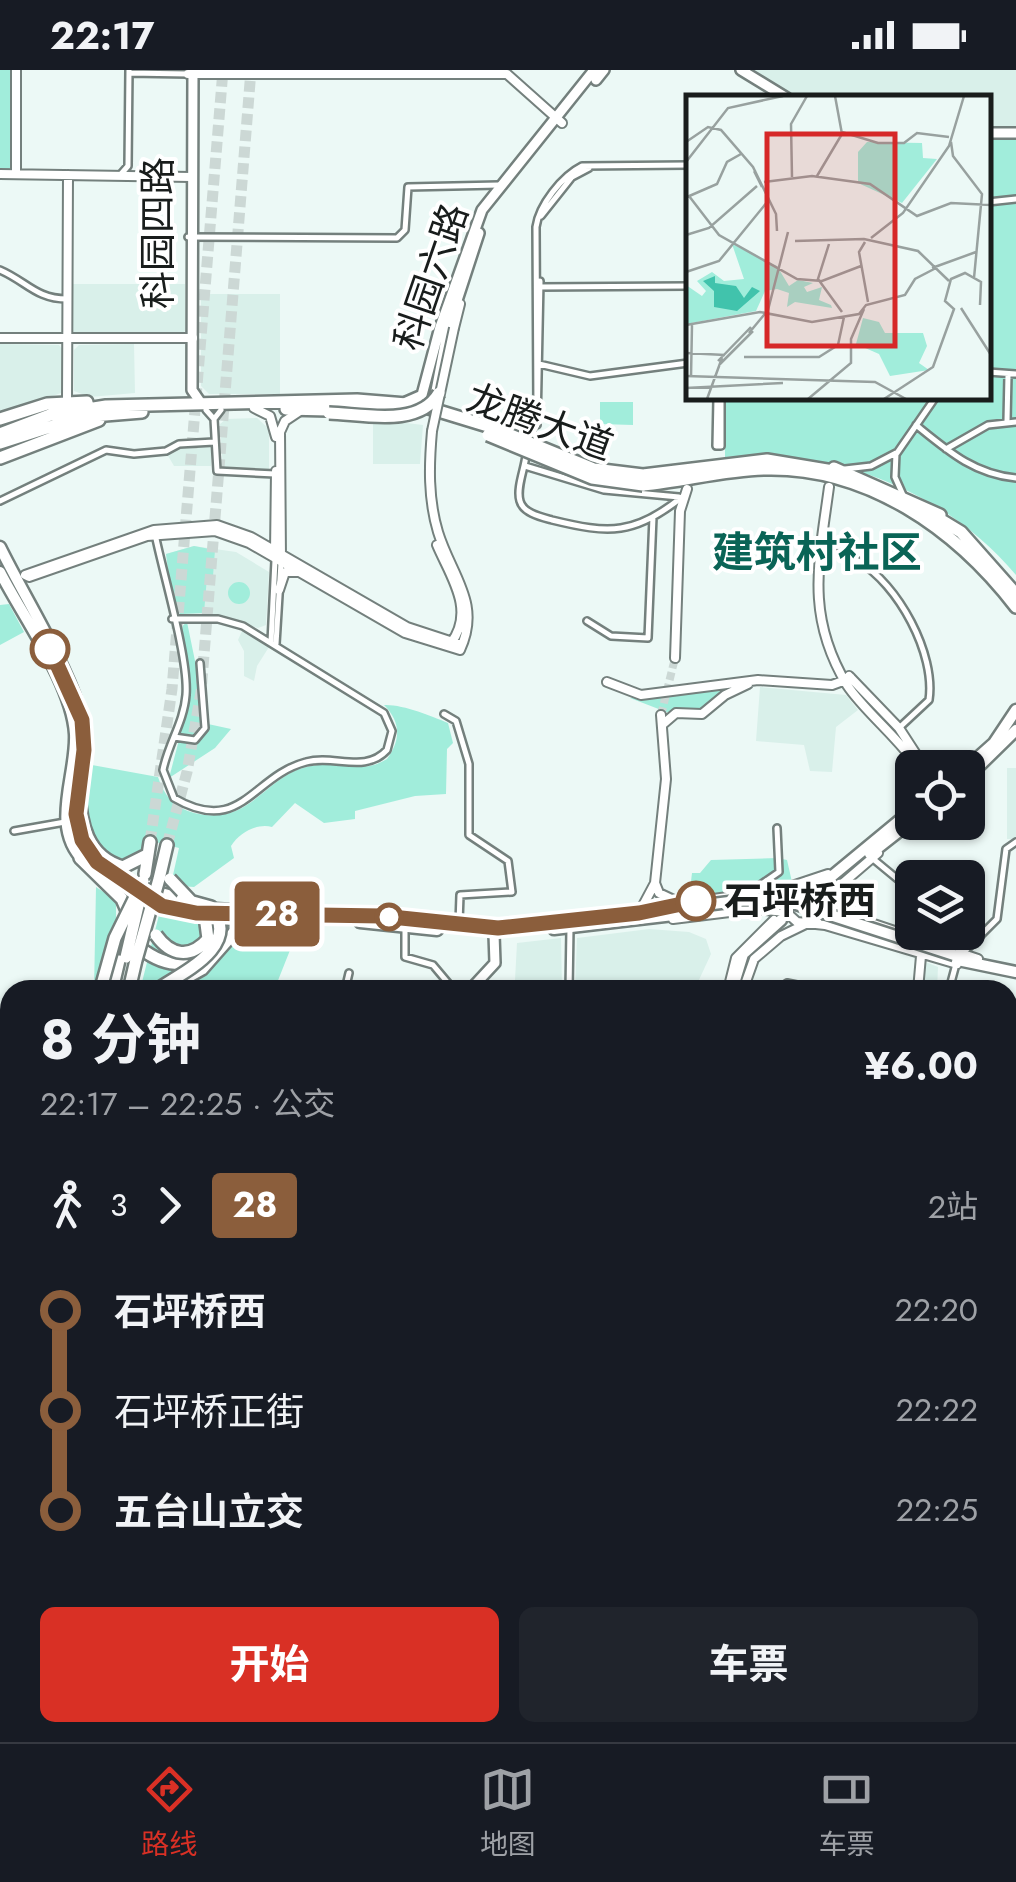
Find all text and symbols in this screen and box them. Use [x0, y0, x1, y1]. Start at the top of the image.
text: 22:17 [50, 8, 154, 63]
inset map [686, 95, 991, 400]
street label: 科园四路 [130, 157, 185, 309]
street label: 科园六路 [380, 196, 481, 358]
street label: 龙腾大道 [459, 370, 621, 473]
district label: 建筑村社区 [712, 522, 922, 583]
unlabelled marker [31, 630, 69, 668]
map controls [895, 750, 985, 950]
button: locate [895, 750, 985, 840]
button: layers [895, 860, 985, 950]
place label: 石坪桥西 [724, 873, 876, 928]
line badge: 28 [232, 882, 322, 946]
marker: 石坪桥西 [677, 882, 715, 920]
text: 28 [255, 889, 299, 939]
unlabelled marker [376, 904, 402, 930]
text: 8 分钟 [40, 1000, 201, 1080]
text: ¥6.00 [865, 1038, 978, 1093]
text: 22:17 – 22:25 · 公交 [40, 1081, 335, 1127]
icon: walk [40, 1178, 95, 1233]
icon: forward [142, 1178, 197, 1233]
text: 28 [232, 1180, 277, 1230]
text: 3 [110, 1182, 127, 1228]
text: 2站 [928, 1184, 978, 1230]
text: 石坪桥西 [114, 1284, 266, 1339]
text: 22:20 [895, 1287, 978, 1333]
text: 石坪桥正街 [114, 1384, 304, 1439]
text: 22:22 [896, 1387, 978, 1433]
text: 五台山立交 [114, 1484, 304, 1539]
text: 22:25 [896, 1487, 978, 1533]
button: 开始 [40, 1607, 499, 1722]
button: 车票 [519, 1607, 978, 1722]
tab: 路线 [141, 1762, 197, 1865]
tab: 地图 [480, 1762, 536, 1865]
tab: 车票 [819, 1762, 875, 1865]

